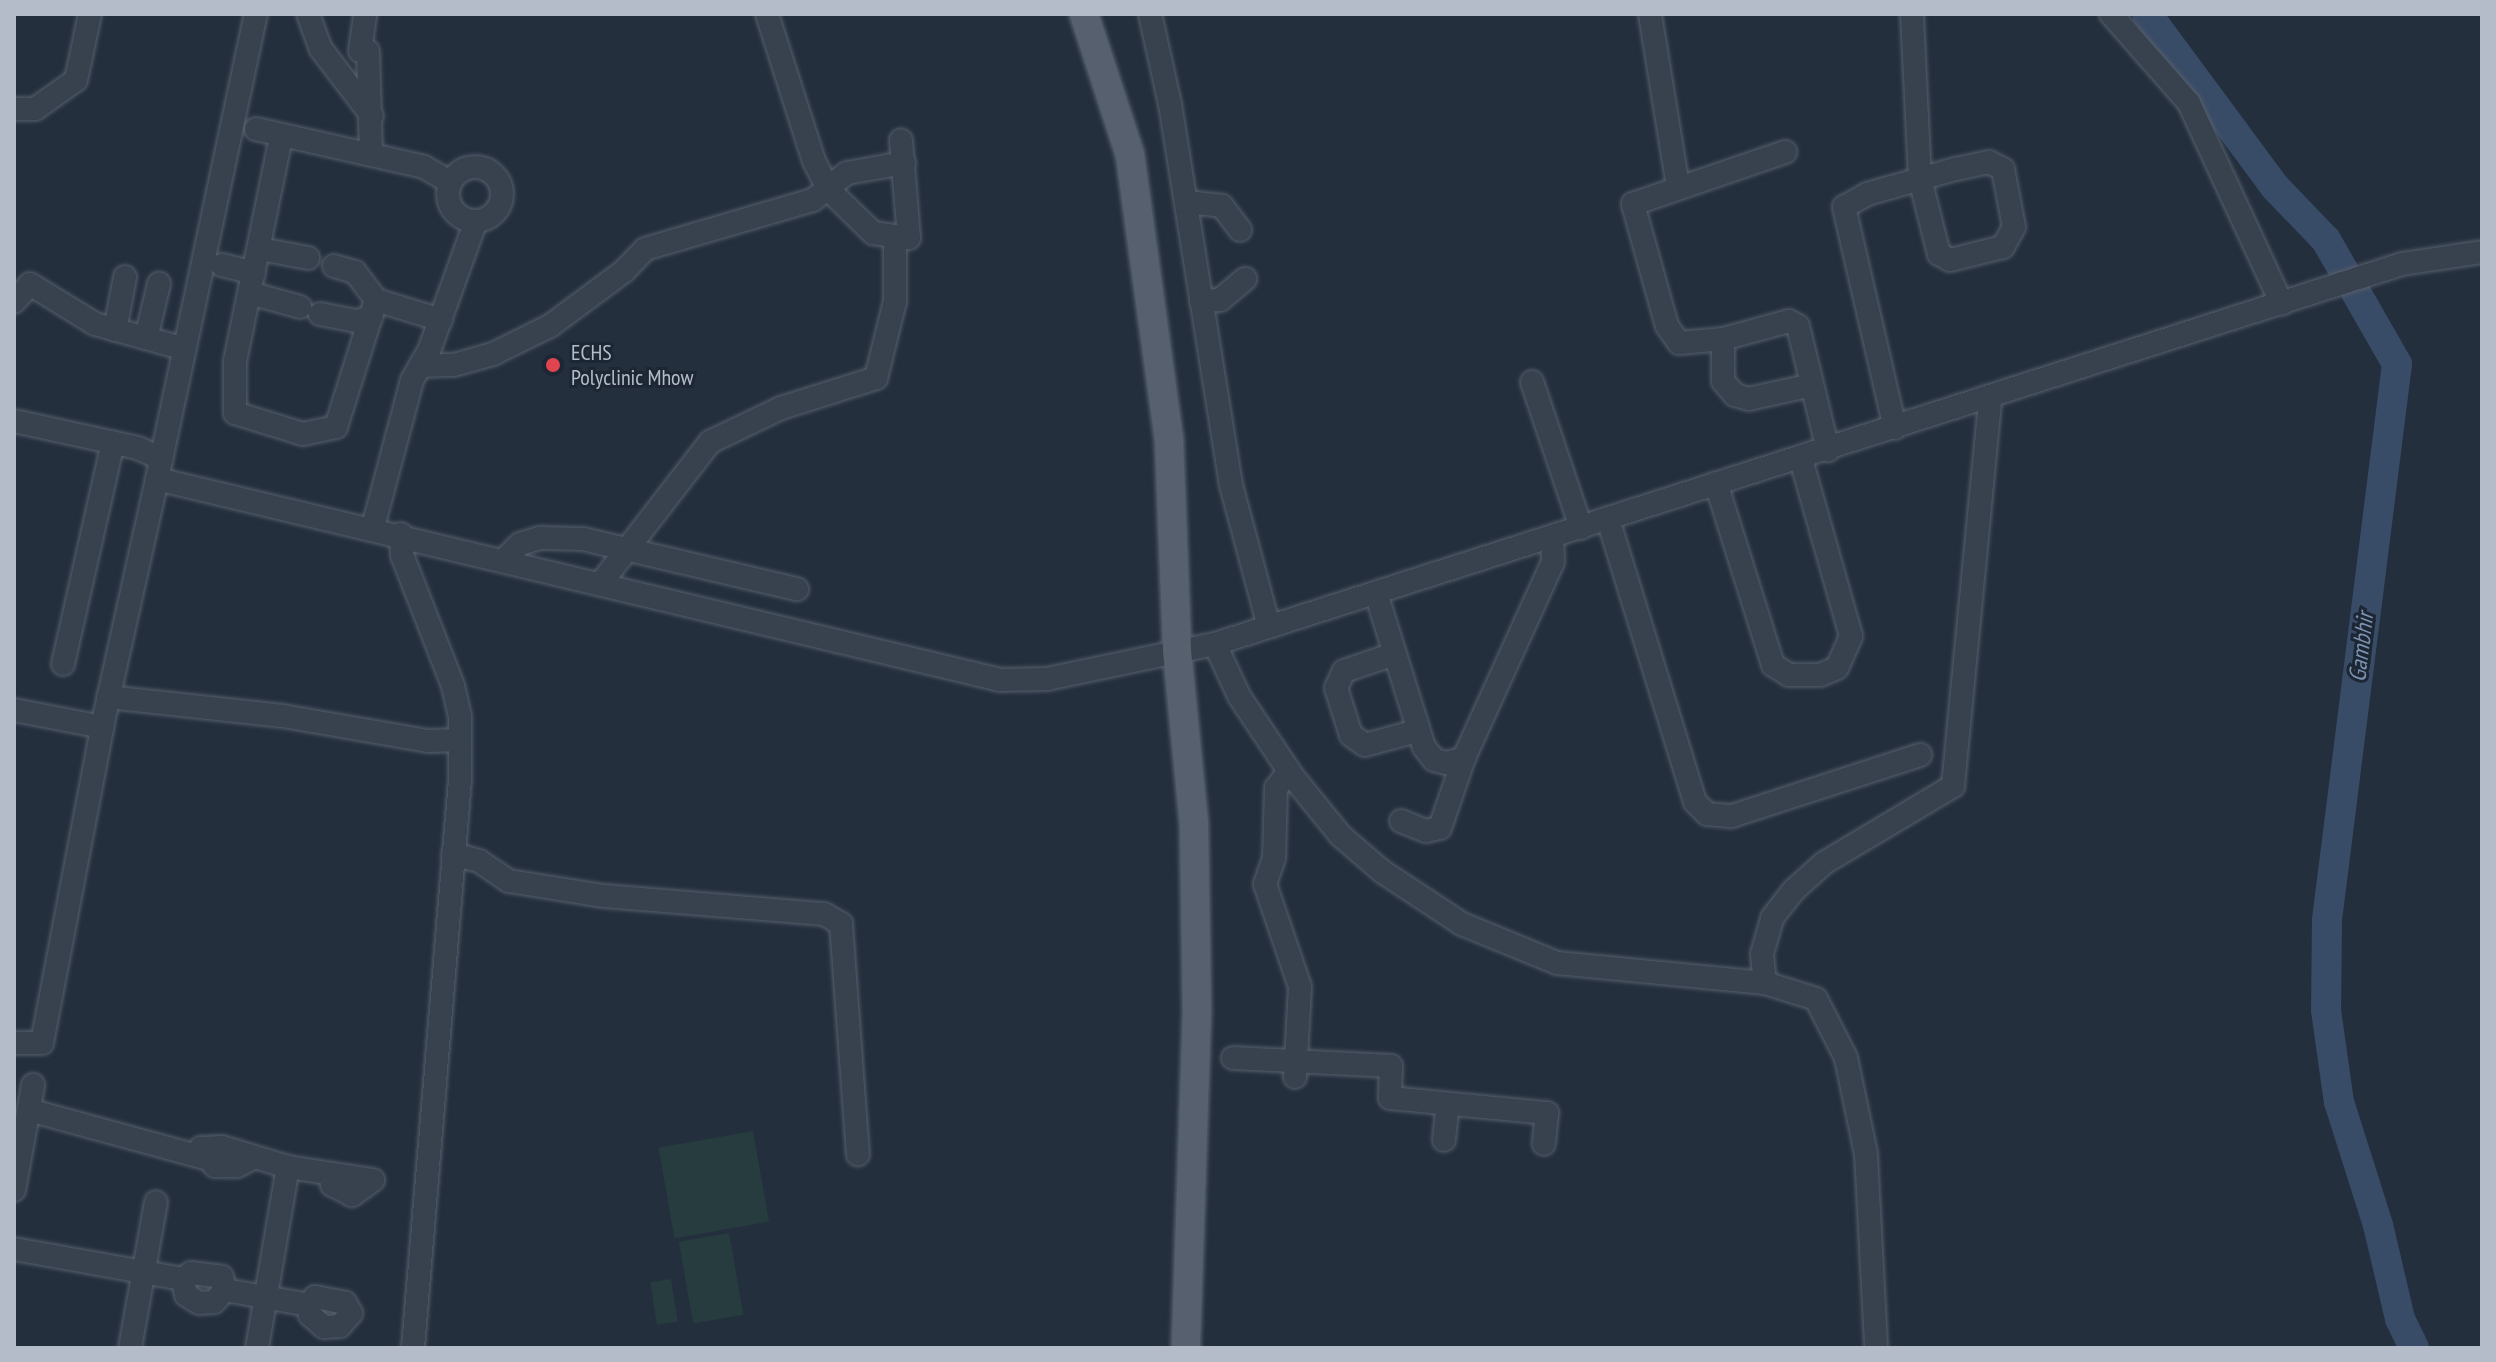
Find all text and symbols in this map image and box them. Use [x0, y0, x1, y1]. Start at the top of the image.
place label: ECHS Polyclinic Mhow [571, 339, 694, 390]
marker: ECHS Polyclinic Mhow [542, 354, 564, 376]
water label: Gambhir [2342, 611, 2380, 683]

